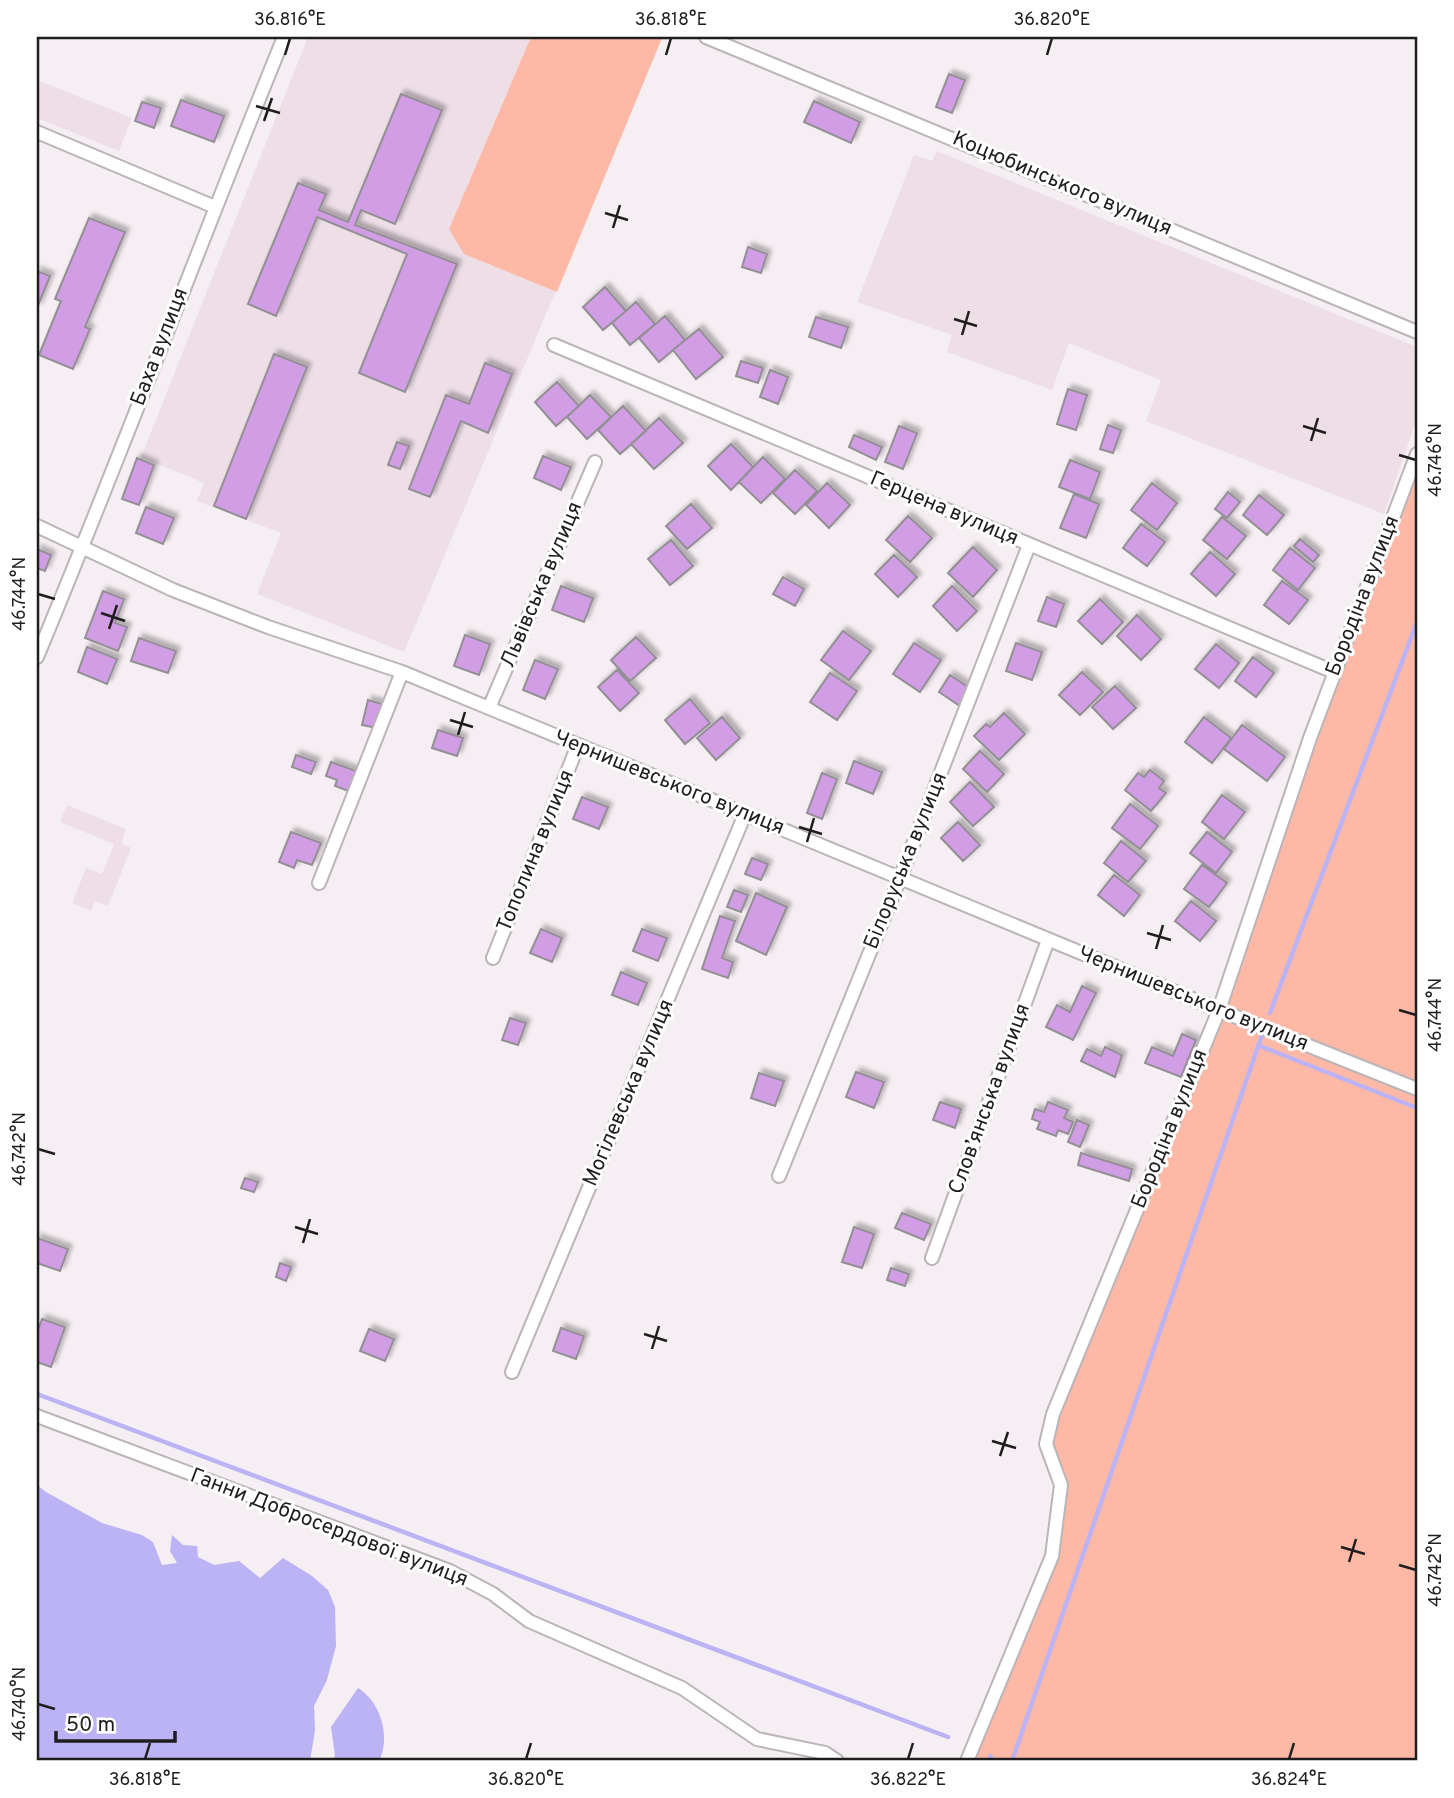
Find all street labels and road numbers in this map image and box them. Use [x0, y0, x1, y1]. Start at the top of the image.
street label: Коцюбинського вулиця [948, 125, 1176, 243]
street label: Баха вулиця [125, 284, 195, 410]
street label: Герцена вулиця [866, 466, 1022, 552]
street label: Львівська вулиця [495, 498, 589, 672]
street label: Бородіна вулиця [1320, 512, 1406, 680]
street label: Чернишевського вулиця [550, 724, 788, 842]
street label: Тополина вулиця [491, 766, 581, 936]
street label: Білоруська вулиця [858, 769, 954, 953]
street label: Чернишевського вулиця [1074, 940, 1312, 1058]
street label: Могілевська вулиця [577, 995, 681, 1191]
street label: Слов’янська вулиця [943, 1000, 1037, 1198]
street label: Бородіна вулиця [1126, 1045, 1214, 1213]
street label: Ганни Добросердової вулиця [186, 1462, 472, 1594]

